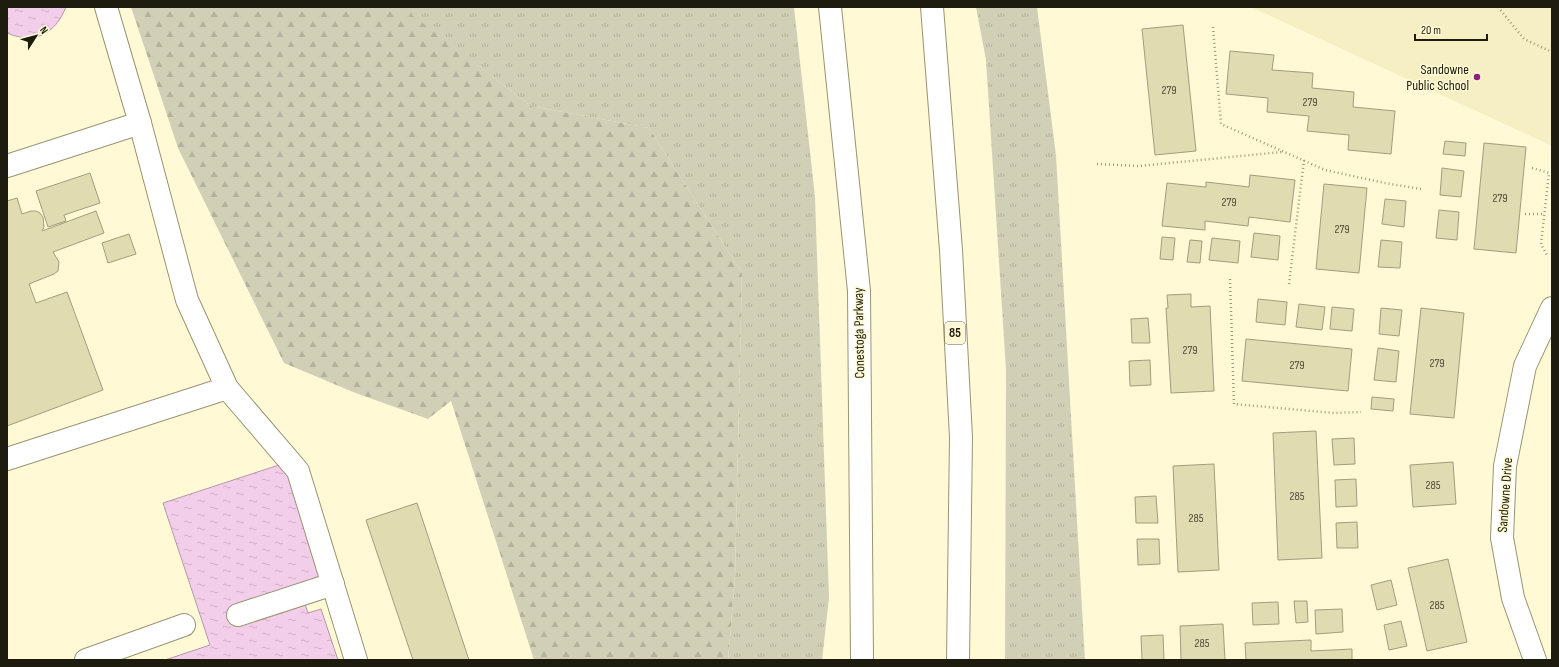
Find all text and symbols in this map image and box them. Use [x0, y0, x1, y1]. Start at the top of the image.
north arrow [16, 16, 56, 56]
scale bar [1415, 16, 1487, 42]
text: 20 m [1421, 23, 1441, 38]
text: N [37, 24, 51, 37]
place label: Sandowne Public School [1406, 61, 1469, 94]
marker: Sandowne Public School [1472, 72, 1482, 82]
house number: 279 [1161, 83, 1177, 98]
house number: 279 [1302, 95, 1318, 110]
house number: 279 [1492, 191, 1508, 206]
house number: 279 [1221, 195, 1237, 210]
house number: 279 [1334, 222, 1350, 237]
street label: Conestoga Parkway [850, 287, 868, 379]
road number: 85 [945, 322, 965, 344]
house number: 279 [1182, 343, 1198, 358]
house number: 279 [1429, 356, 1445, 371]
house number: 279 [1289, 358, 1305, 373]
street label: Sandowne Drive [1494, 457, 1516, 533]
house number: 285 [1425, 478, 1441, 493]
house number: 285 [1289, 489, 1305, 504]
house number: 285 [1188, 511, 1204, 526]
house number: 285 [1429, 598, 1445, 613]
house number: 285 [1194, 636, 1210, 651]

